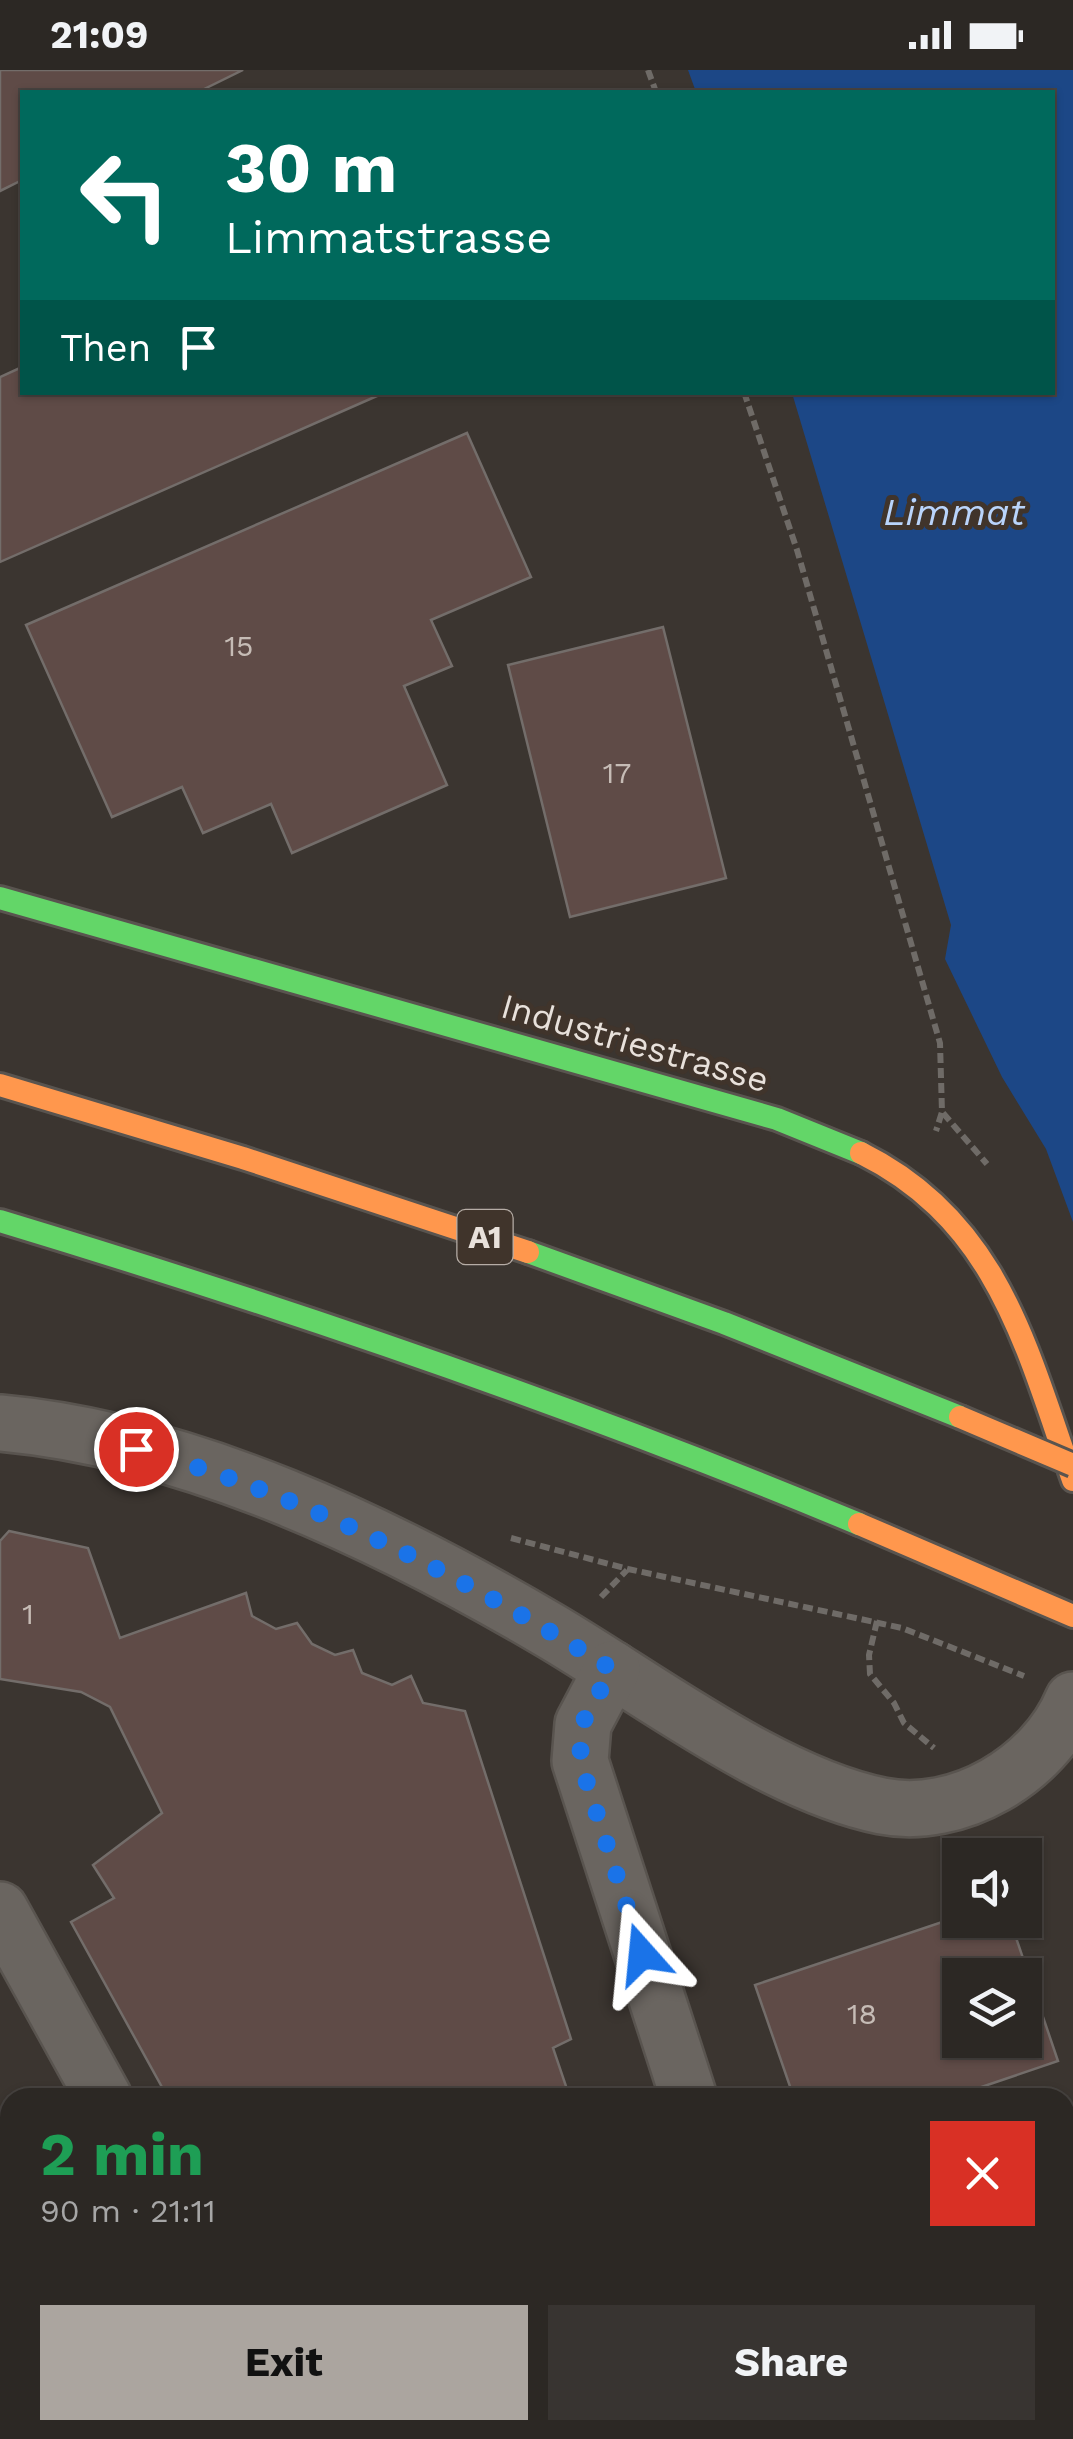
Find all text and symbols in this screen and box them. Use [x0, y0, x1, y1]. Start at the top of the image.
text: 21:09 [50, 13, 148, 57]
text: 30 m [225, 127, 397, 209]
icon: left [60, 130, 190, 260]
text: Limmatstrasse [225, 211, 552, 264]
icon: arrive [171, 320, 226, 375]
text: Then [60, 326, 151, 370]
water label: Limmat [883, 490, 1025, 534]
house number: 15 [224, 628, 254, 663]
house number: 17 [603, 755, 631, 790]
street label: Industriestrasse [497, 985, 773, 1101]
road number: A1 [458, 1210, 512, 1264]
pin [94, 1407, 179, 1492]
icon: arrive [109, 1422, 164, 1477]
house number: 1 [22, 1596, 34, 1631]
map controls [942, 1838, 1042, 2058]
button: sound [942, 1838, 1042, 1938]
position arrow [590, 1902, 694, 2006]
button: layers [942, 1958, 1042, 2058]
house number: 18 [847, 1996, 877, 2031]
text: 2 min [40, 2119, 204, 2190]
button: close [930, 2121, 1035, 2226]
text: 90 m · 21:11 [40, 2192, 216, 2230]
button: Exit [40, 2305, 528, 2420]
button: Share [548, 2305, 1035, 2420]

